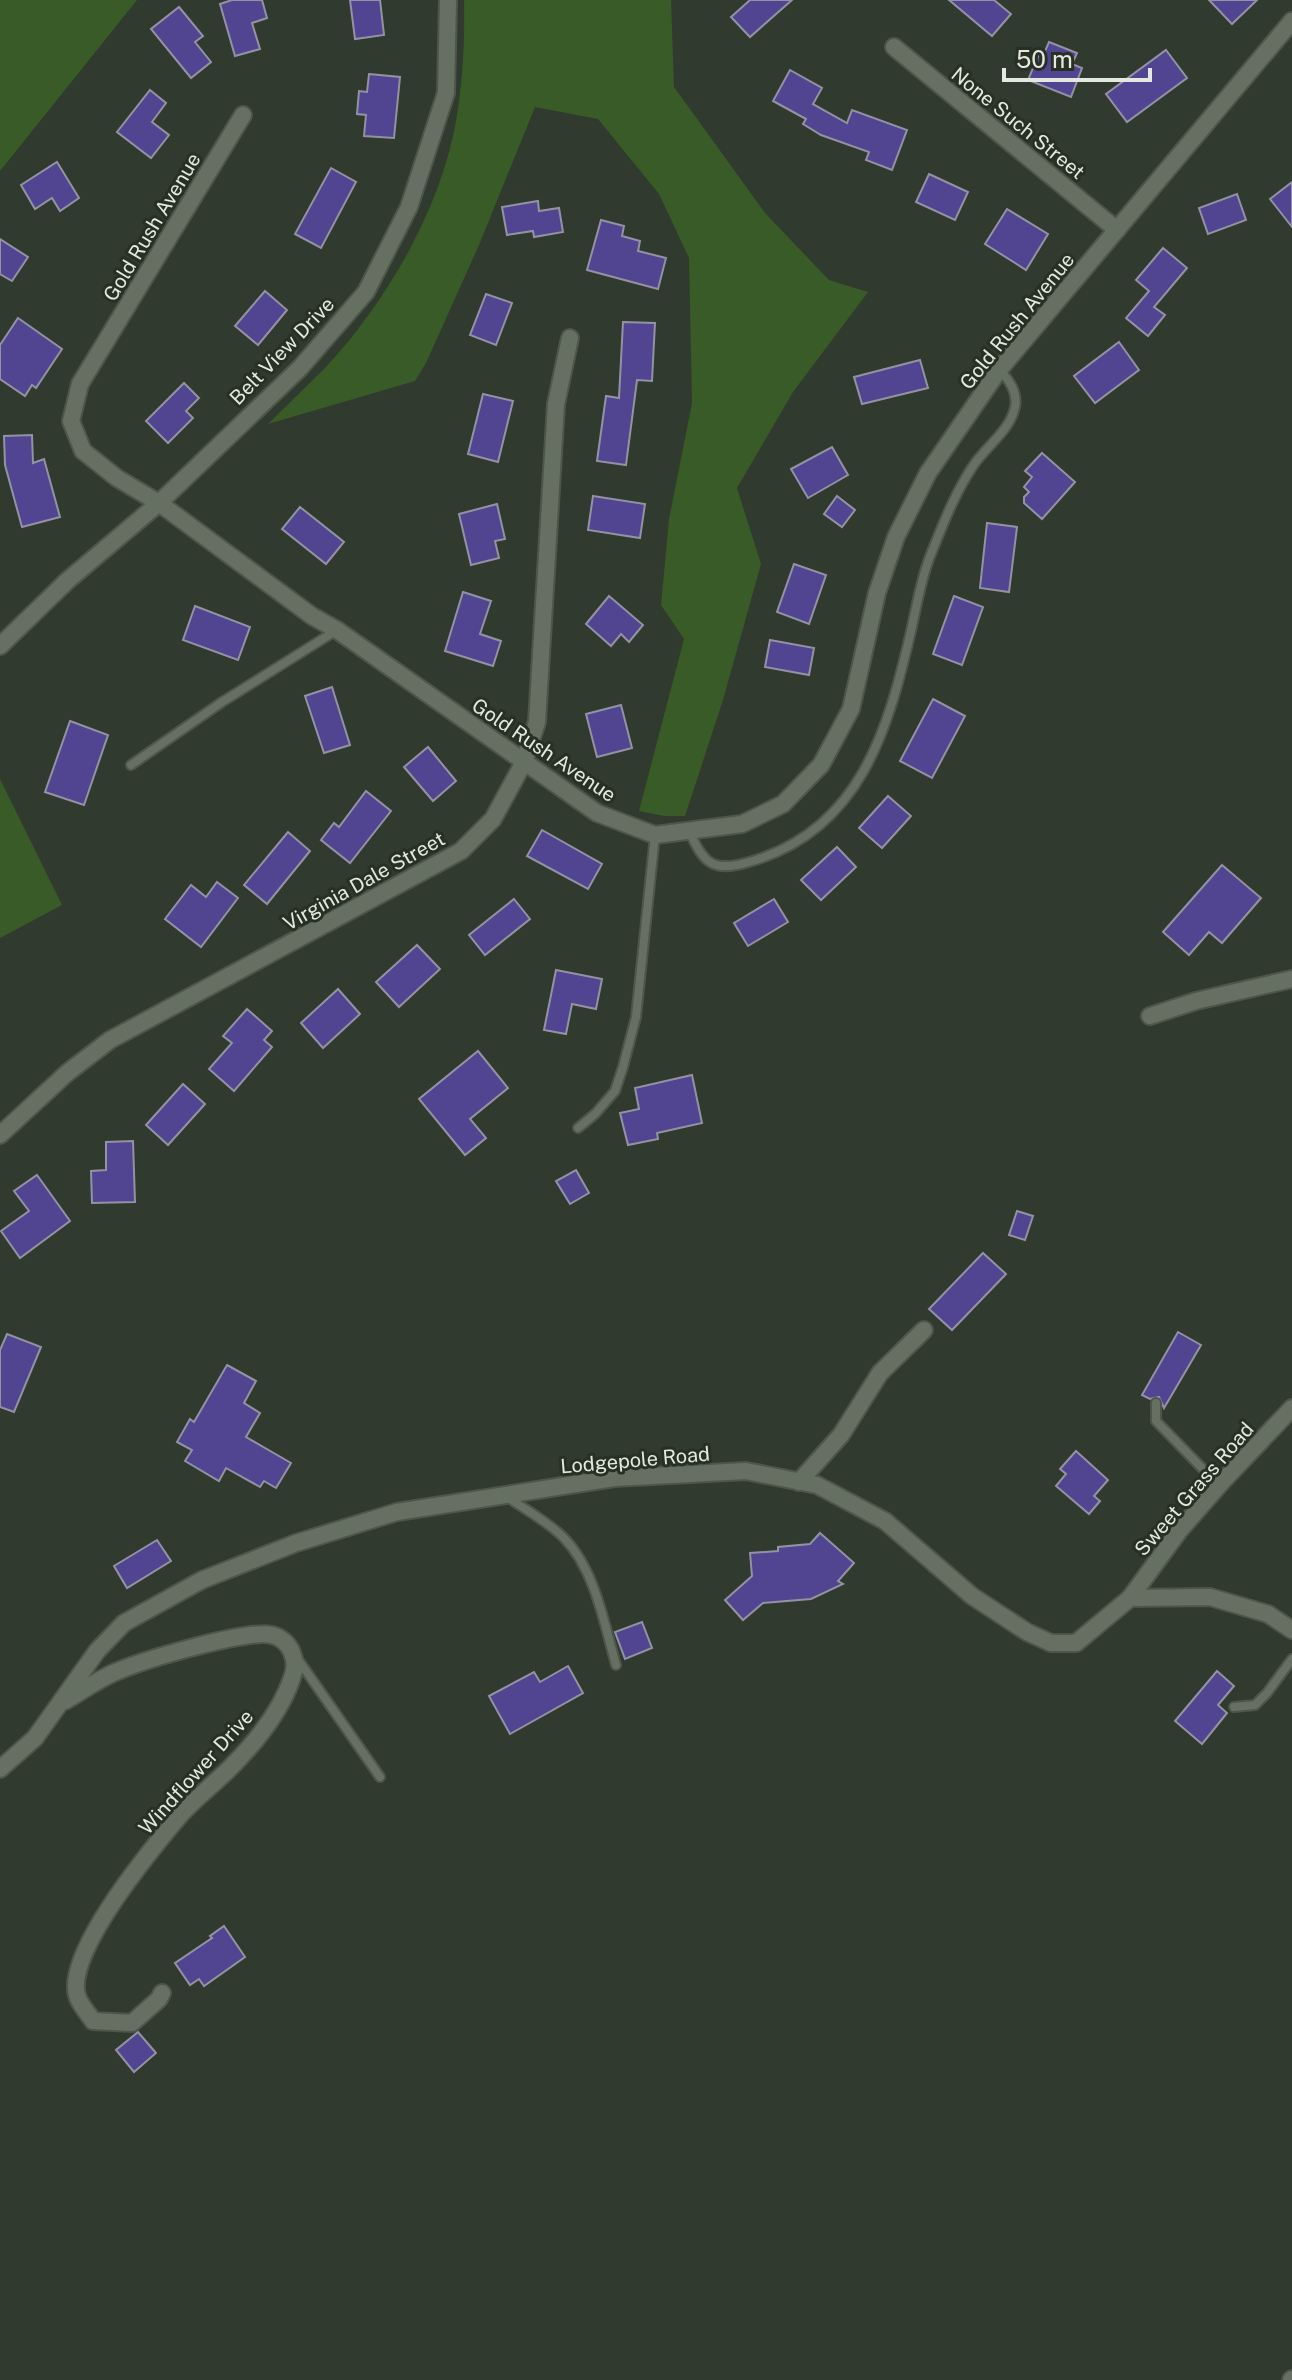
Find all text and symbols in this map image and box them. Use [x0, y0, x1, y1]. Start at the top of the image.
scale bar [1004, 32, 1150, 82]
text: 50 m [1016, 45, 1073, 73]
street label: None Such Street [947, 62, 1089, 184]
street label: Gold Rush Avenue [98, 149, 206, 305]
street label: Gold Rush Avenue [955, 248, 1079, 394]
street label: Belt View Drive [225, 292, 339, 410]
street label: Gold Rush Avenue [467, 693, 621, 807]
street label: Virginia Dale Street [279, 827, 449, 935]
street label: Sweet Grass Road [1129, 1417, 1259, 1561]
street label: Lodgepole Road [559, 1442, 711, 1478]
street label: Windflower Drive [134, 1705, 258, 1839]

